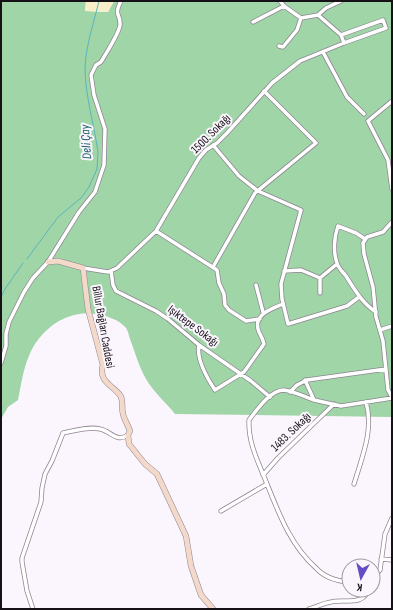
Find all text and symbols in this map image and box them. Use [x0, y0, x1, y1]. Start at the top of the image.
street label: 1500. Sokağı [188, 111, 234, 157]
water label: Deli Çay [77, 123, 95, 160]
street label: Billur Bağları Caddesi [88, 285, 118, 369]
street label: Işıktepe Sokağı [165, 302, 221, 350]
street label: 1483. Sokağı [268, 409, 314, 455]
north arrow [341, 558, 381, 598]
text: K [356, 581, 363, 594]

